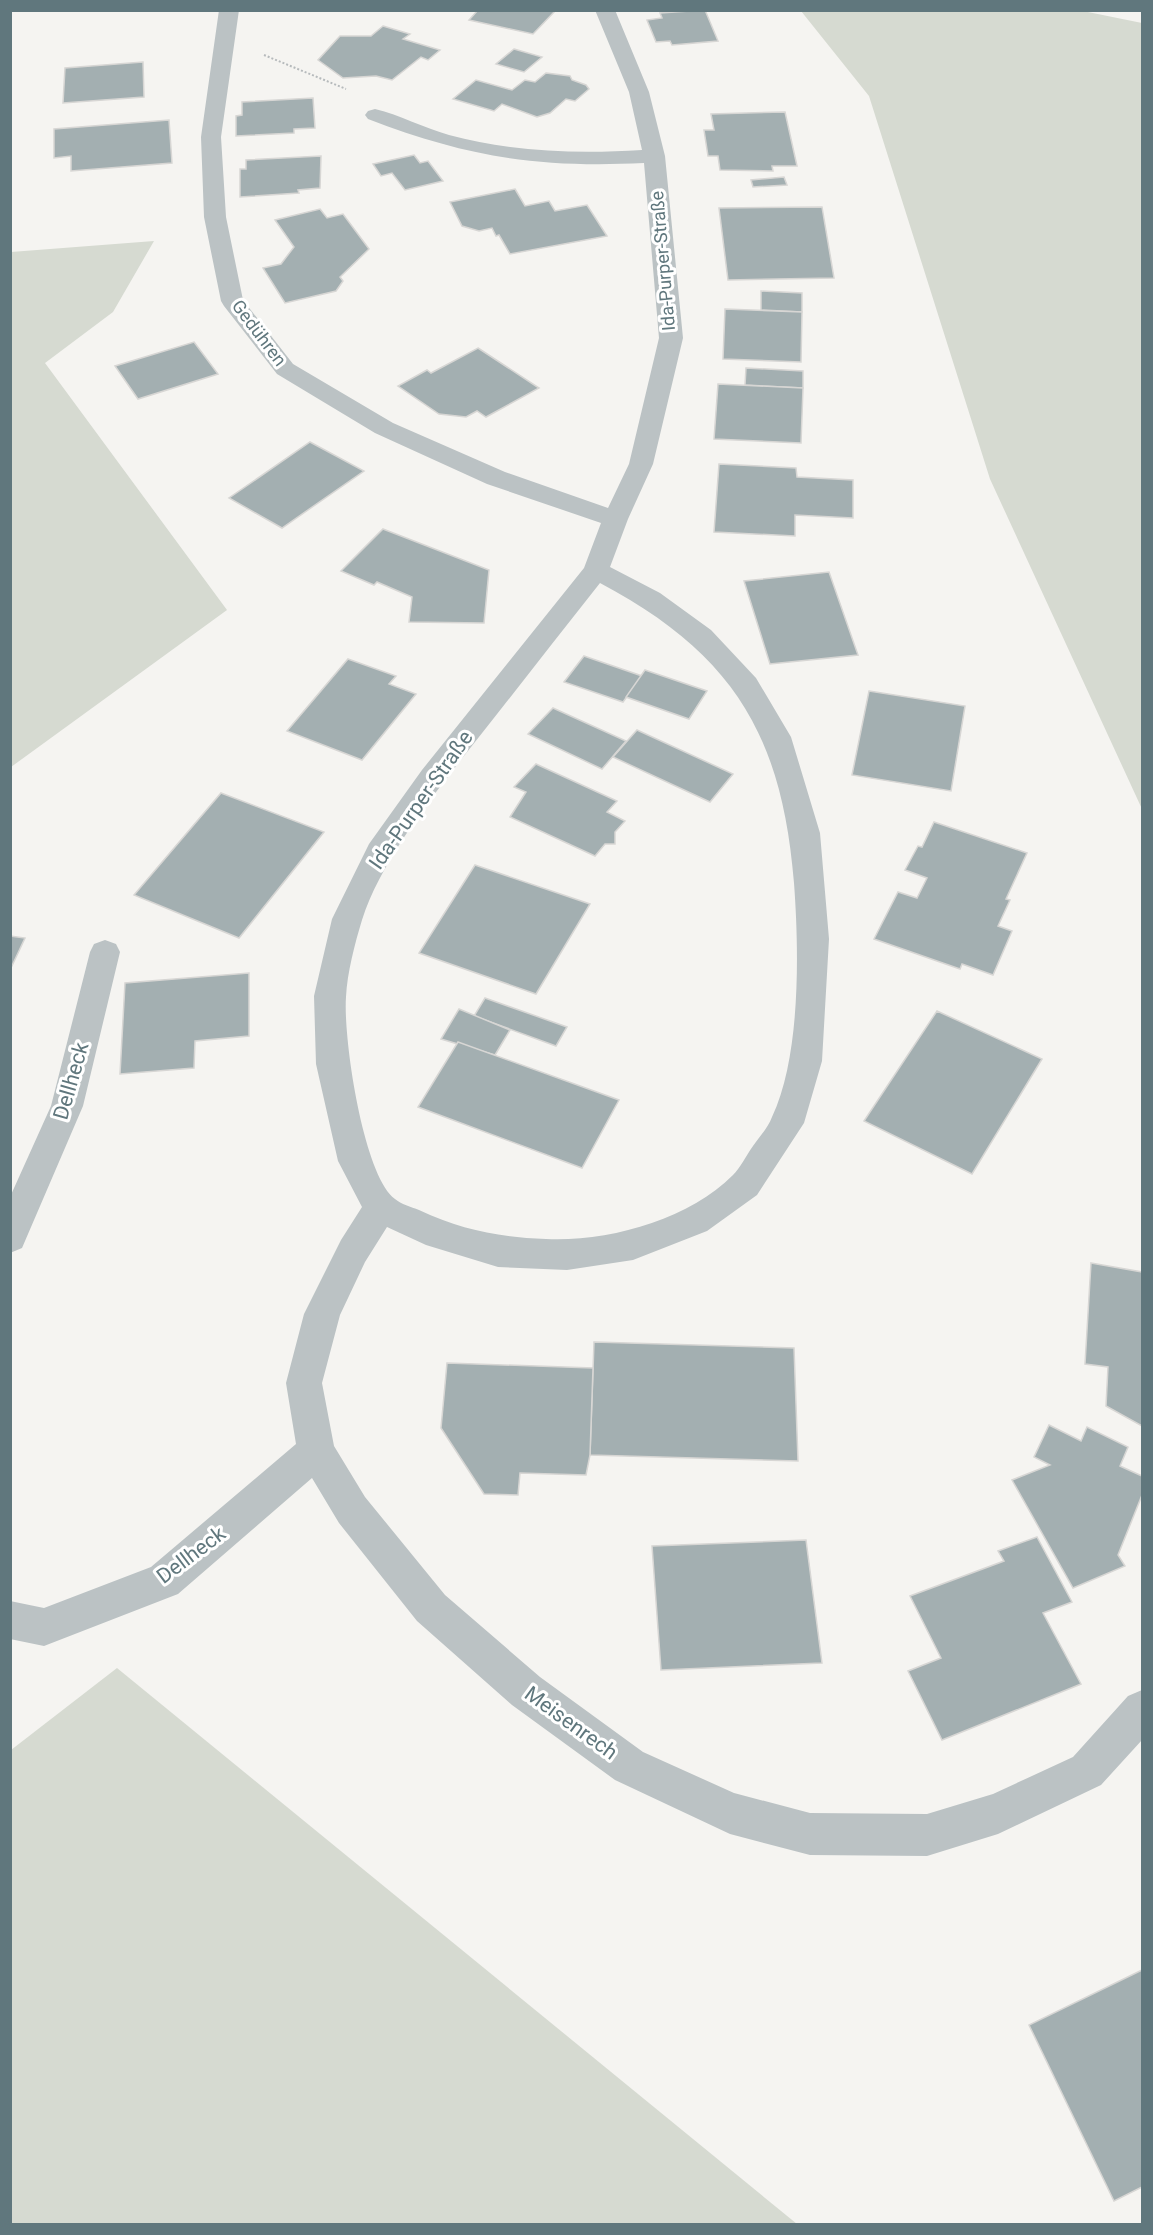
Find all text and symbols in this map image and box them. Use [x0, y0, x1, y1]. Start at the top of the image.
street label: Ida-Purper-Straße [646, 190, 679, 332]
street label: Gedühren [228, 296, 291, 370]
street label: Ida-Purper-Straße [364, 726, 478, 874]
street label: Dellheck [49, 1039, 94, 1123]
street label: Dellheck [152, 1521, 230, 1588]
street label: Meisenrech [520, 1681, 622, 1765]

